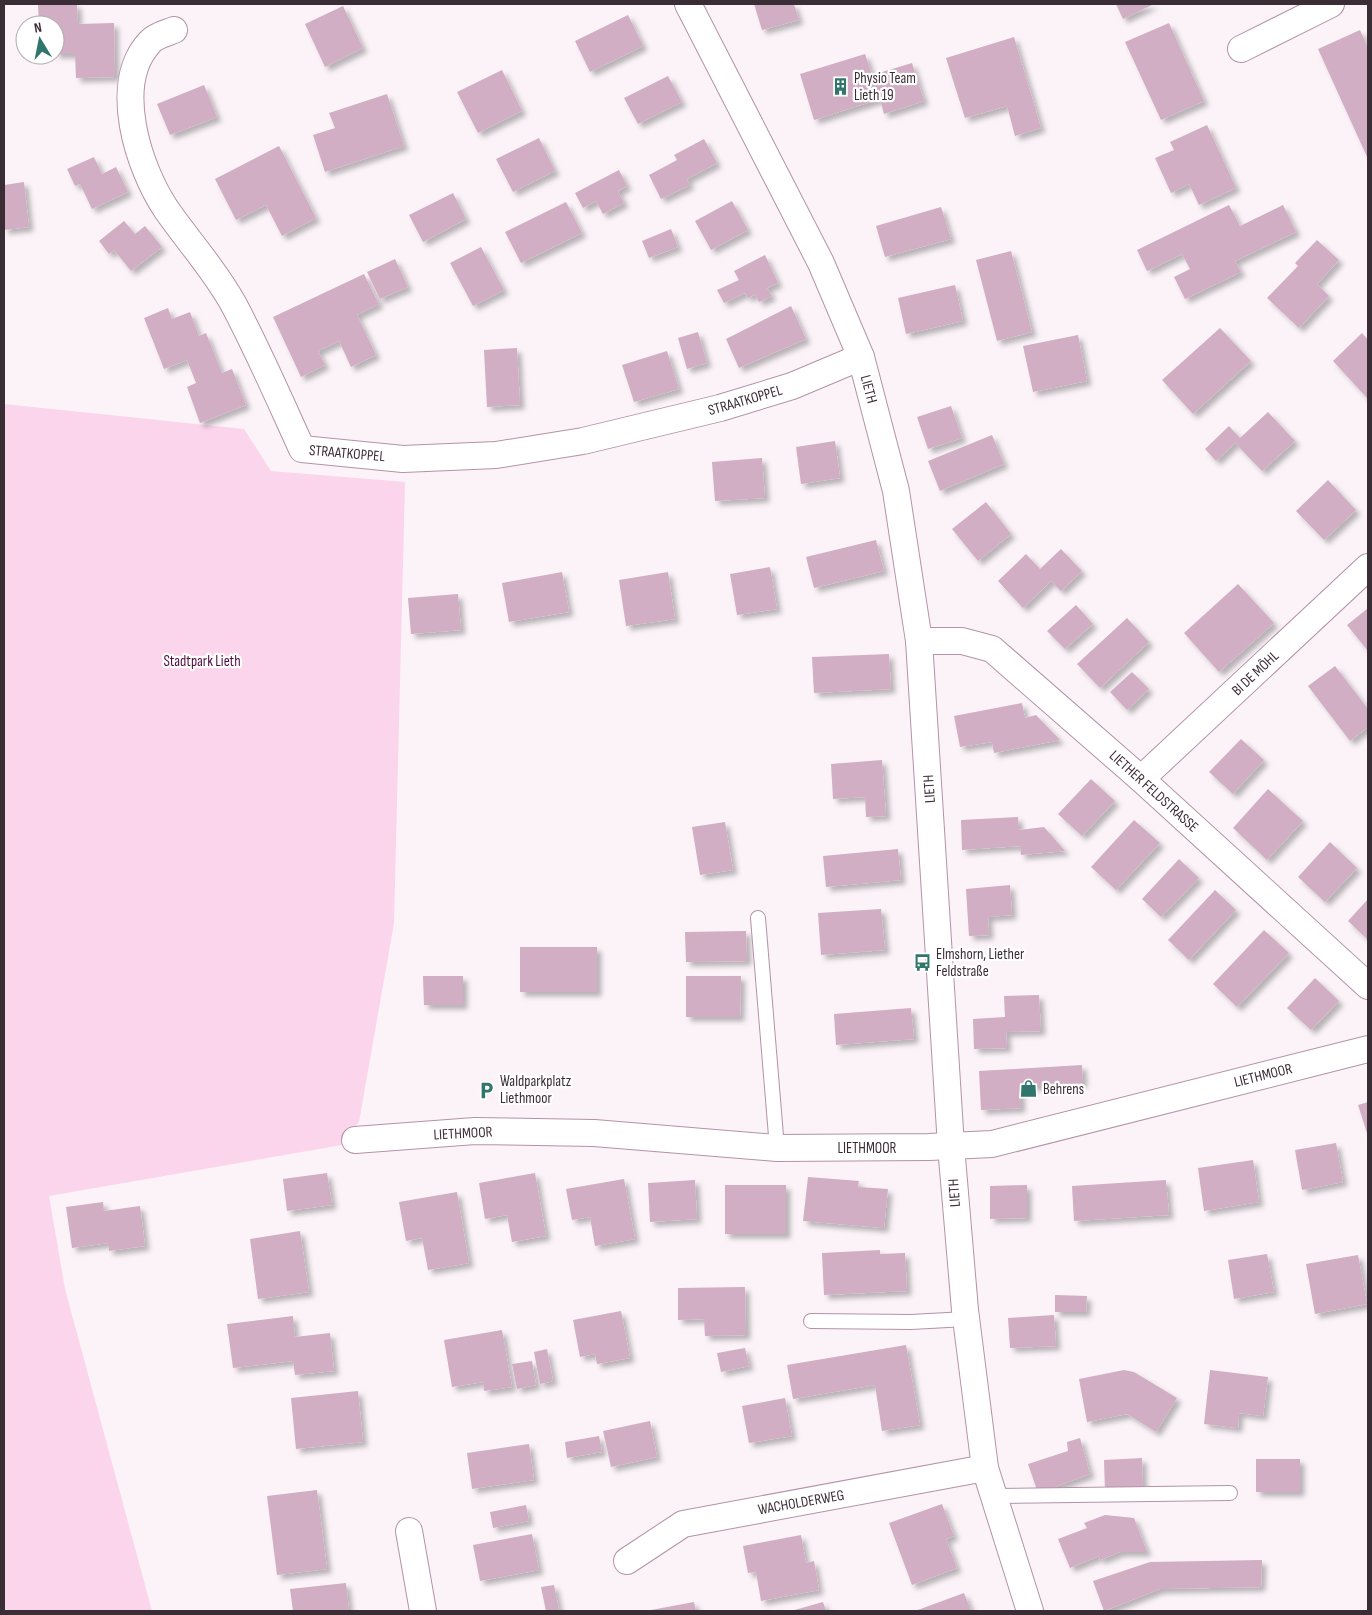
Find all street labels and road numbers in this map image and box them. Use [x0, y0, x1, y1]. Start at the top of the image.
street label: LIETH [856, 373, 881, 405]
street label: STRAATKOPPEL [706, 381, 785, 420]
street label: STRAATKOPPEL [308, 441, 386, 466]
street label: BI DE MÖHL [1228, 647, 1283, 700]
street label: LIETHER FELDSTRASSE [1105, 746, 1202, 836]
street label: LIETH [919, 774, 940, 804]
street label: LIETHMOOR [1232, 1059, 1294, 1092]
street label: LIETHMOOR [433, 1122, 493, 1145]
street label: LIETHMOOR [837, 1139, 897, 1158]
street label: LIETH [944, 1178, 965, 1208]
street label: WACHOLDERWEG [756, 1486, 846, 1519]

